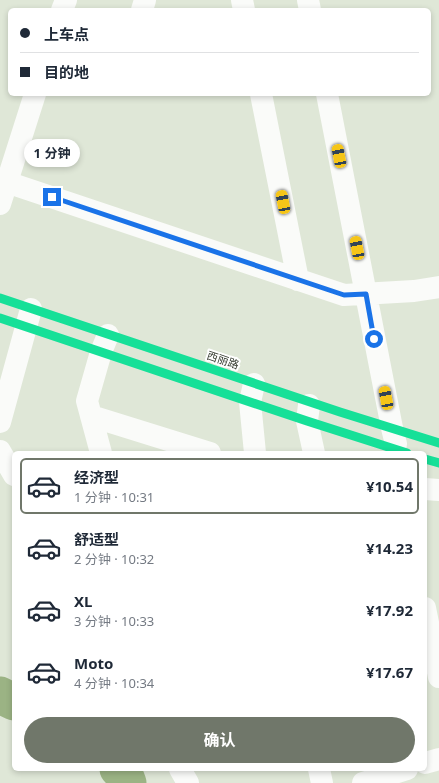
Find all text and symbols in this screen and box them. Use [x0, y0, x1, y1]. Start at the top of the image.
text: 上车点 [44, 24, 89, 44]
text: 目的地 [44, 62, 89, 82]
callout: 1 分钟 [24, 139, 80, 167]
car [331, 143, 347, 169]
text: 1 分钟 [34, 144, 70, 162]
route end [43, 188, 61, 206]
car [275, 189, 291, 215]
car [349, 235, 365, 261]
route start [365, 330, 383, 348]
street label: 西丽路 [205, 347, 241, 372]
car [378, 385, 394, 411]
text: 经济型 [74, 467, 119, 487]
icon: car [26, 468, 62, 504]
text: ¥10.54 [366, 476, 413, 496]
text: 1 分钟 · 10:31 [74, 488, 154, 506]
text: 舒适型 [74, 529, 119, 549]
icon: car [26, 530, 62, 566]
text: ¥14.23 [366, 538, 413, 558]
text: 2 分钟 · 10:32 [74, 550, 154, 568]
text: XL [74, 591, 92, 611]
icon: car [26, 592, 62, 628]
text: ¥17.92 [366, 600, 413, 620]
text: 3 分钟 · 10:33 [74, 612, 154, 630]
text: Moto [74, 653, 113, 673]
icon: car [26, 654, 62, 690]
text: ¥17.67 [366, 662, 413, 682]
text: 4 分钟 · 10:34 [74, 674, 154, 692]
button: 确认 [24, 717, 415, 763]

